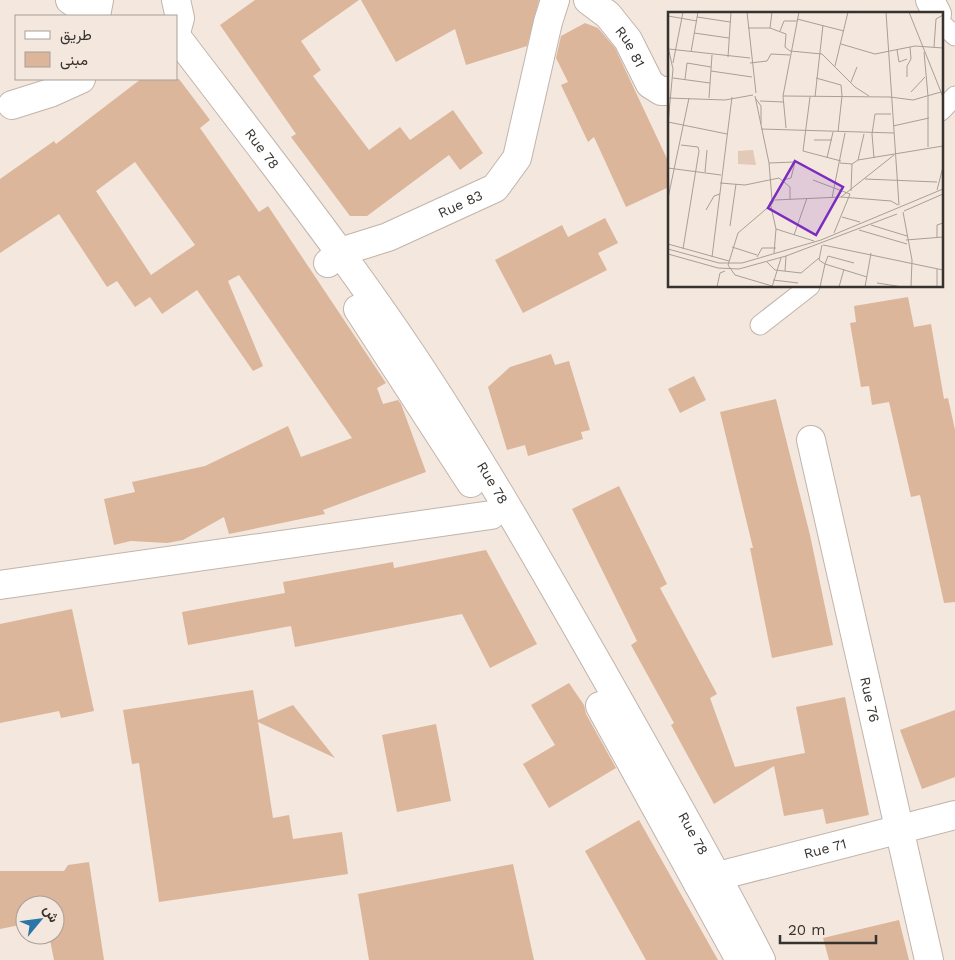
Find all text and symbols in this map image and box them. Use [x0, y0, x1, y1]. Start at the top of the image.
inset map [668, 12, 942, 288]
legend [15, 15, 178, 80]
street label: Rue 81 [612, 23, 648, 70]
text: طريق [60, 26, 92, 45]
text: مبنى [60, 51, 88, 70]
street label: Rue 78 [242, 125, 283, 172]
street label: Rue 83 [435, 187, 485, 221]
street label: Rue 78 [474, 459, 511, 507]
street label: Rue 76 [857, 675, 883, 724]
street label: Rue 78 [675, 809, 712, 858]
street label: Rue 71 [802, 835, 848, 862]
north arrow [15, 895, 65, 945]
text: ش [39, 902, 63, 926]
scale bar [780, 912, 876, 944]
text: 20 m [788, 921, 826, 939]

